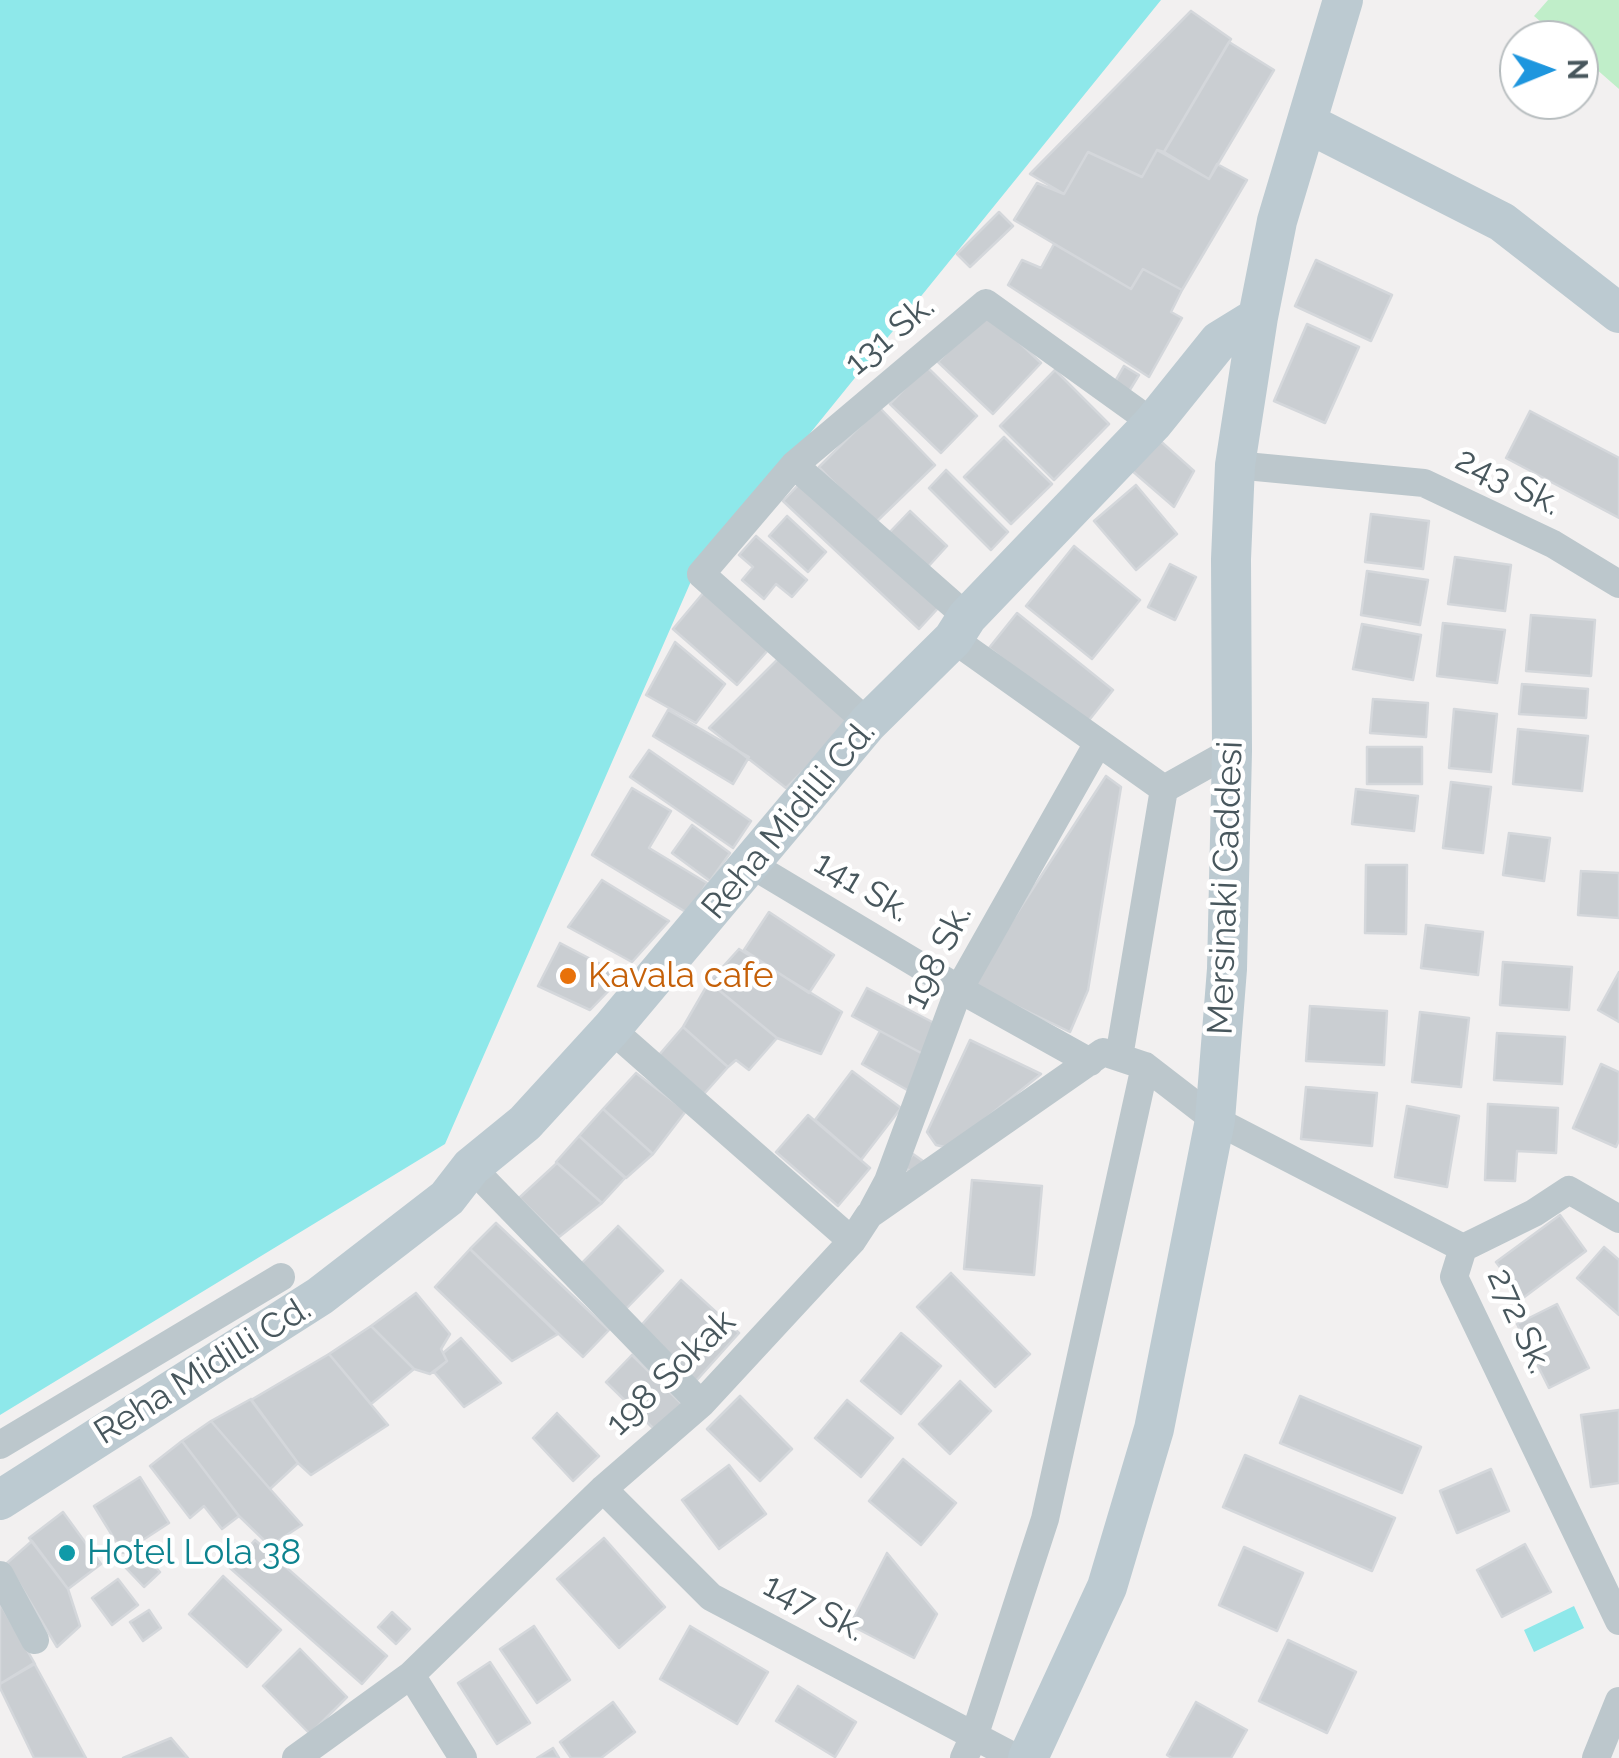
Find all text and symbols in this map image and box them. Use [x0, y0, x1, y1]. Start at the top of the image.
north arrow [1499, 20, 1599, 120]
text: N [1561, 59, 1594, 80]
street label: 131 Sk. [837, 285, 943, 385]
street label: 243 Sk. [1449, 439, 1567, 525]
street label: Reha Midilli Cd. [694, 712, 884, 928]
street label: Mersinaki Caddesi [1200, 740, 1252, 1036]
street label: 141 Sk. [806, 842, 918, 932]
street label: 198 Sk. [895, 898, 981, 1016]
place label: Kavala cafe [588, 955, 773, 997]
marker: Kavala cafe [557, 965, 579, 987]
street label: 272 Sk. [1477, 1262, 1561, 1380]
street label: Reha Midilli Cd. [87, 1288, 319, 1454]
street label: 198 Sokak [598, 1301, 744, 1445]
place label: Hotel Lola 38 [87, 1532, 301, 1574]
marker: Hotel Lola 38 [56, 1542, 78, 1564]
street label: 147 Sk. [756, 1565, 872, 1651]

